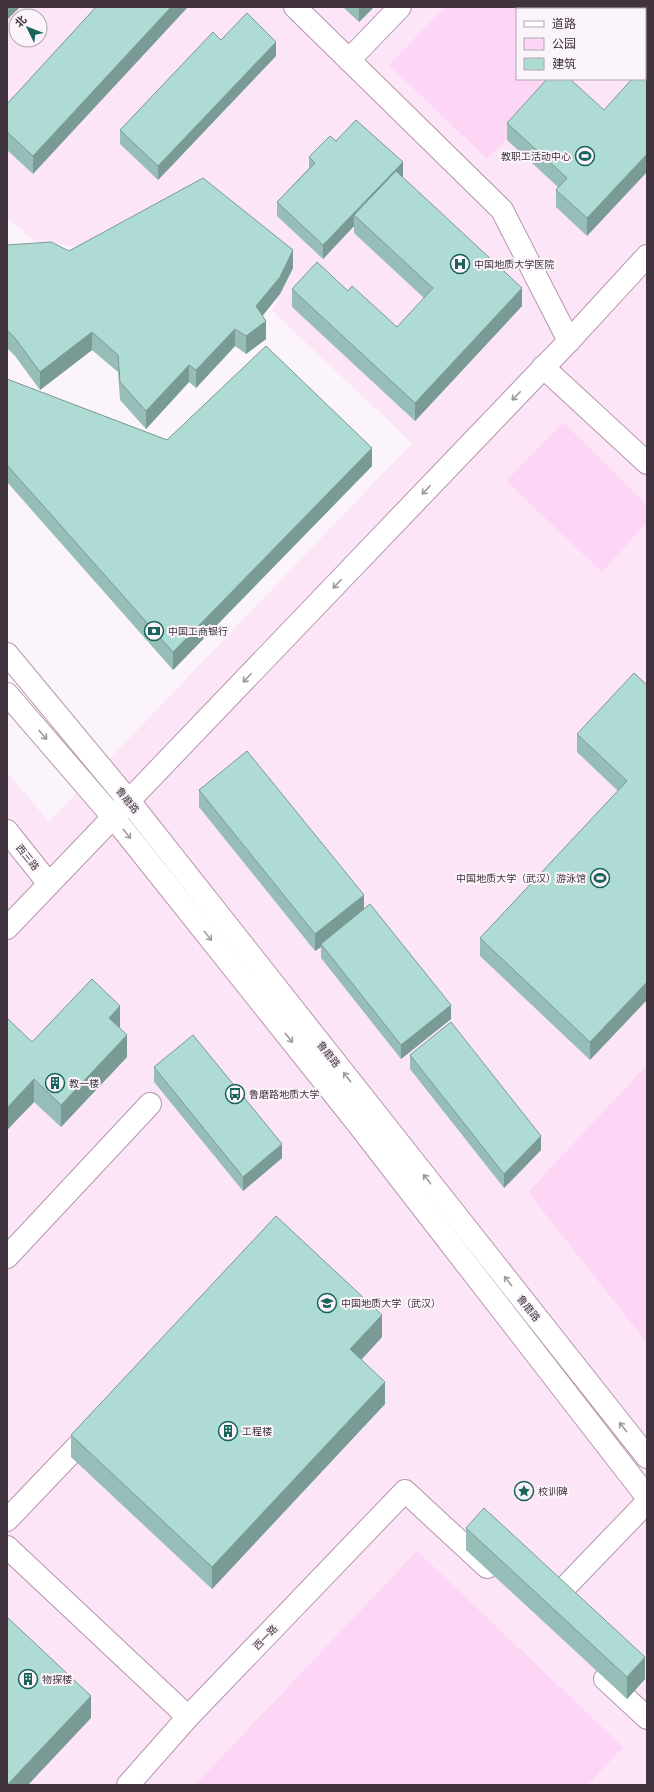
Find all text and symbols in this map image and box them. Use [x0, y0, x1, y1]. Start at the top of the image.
north arrow [8, 8, 48, 48]
legend [516, 8, 646, 80]
text: 北 [13, 13, 30, 30]
text: 道路 [552, 17, 576, 31]
text: 公园 [552, 37, 576, 51]
text: 建筑 [552, 57, 576, 71]
sports icon: 教职工活动中心 [574, 145, 596, 167]
place label: 教职工活动中心 [501, 151, 571, 162]
hospital icon: 中国地质大学医院 [449, 253, 471, 275]
place label: 中国地质大学医院 [474, 259, 554, 270]
one-way arrow [511, 391, 521, 401]
one-way arrow [422, 485, 431, 495]
one-way arrow [332, 579, 341, 589]
bank icon: 中国工商银行 [143, 620, 165, 642]
place label: 中国工商银行 [168, 626, 228, 637]
one-way arrow [242, 673, 252, 683]
one-way arrow [38, 730, 47, 741]
street label: 鲁磨路 [114, 785, 141, 815]
one-way arrow [123, 829, 131, 840]
street label: 西三路 [14, 842, 41, 873]
sports icon: 中国地质大学（武汉）游泳馆 [589, 867, 611, 889]
place label: 中国地质大学（武汉）游泳馆 [456, 873, 586, 884]
one-way arrow [203, 931, 212, 941]
one-way arrow [285, 1032, 293, 1043]
street label: 鲁磨路 [315, 1039, 342, 1070]
one-way arrow [342, 1071, 351, 1082]
building icon: 教一楼 [44, 1072, 66, 1094]
place label: 教一楼 [69, 1078, 99, 1089]
bus stop icon: 鲁磨路地质大学 [224, 1083, 246, 1105]
place label: 鲁磨路地质大学 [249, 1089, 319, 1100]
one-way arrow [423, 1173, 431, 1184]
one-way arrow [503, 1275, 512, 1286]
school or university icon: 中国地质大学（武汉） [316, 1292, 338, 1314]
street label: 鲁磨路 [515, 1293, 542, 1324]
place label: 中国地质大学（武汉） [341, 1298, 441, 1309]
building icon: 工程楼 [217, 1420, 239, 1442]
one-way arrow [619, 1421, 627, 1432]
place label: 工程楼 [242, 1426, 272, 1437]
place icon: 校训碑 [513, 1480, 535, 1502]
place label: 校训碑 [538, 1486, 568, 1497]
street label: 西一路 [251, 1623, 280, 1652]
building icon: 物探楼 [17, 1668, 39, 1690]
place label: 物探楼 [42, 1674, 72, 1685]

